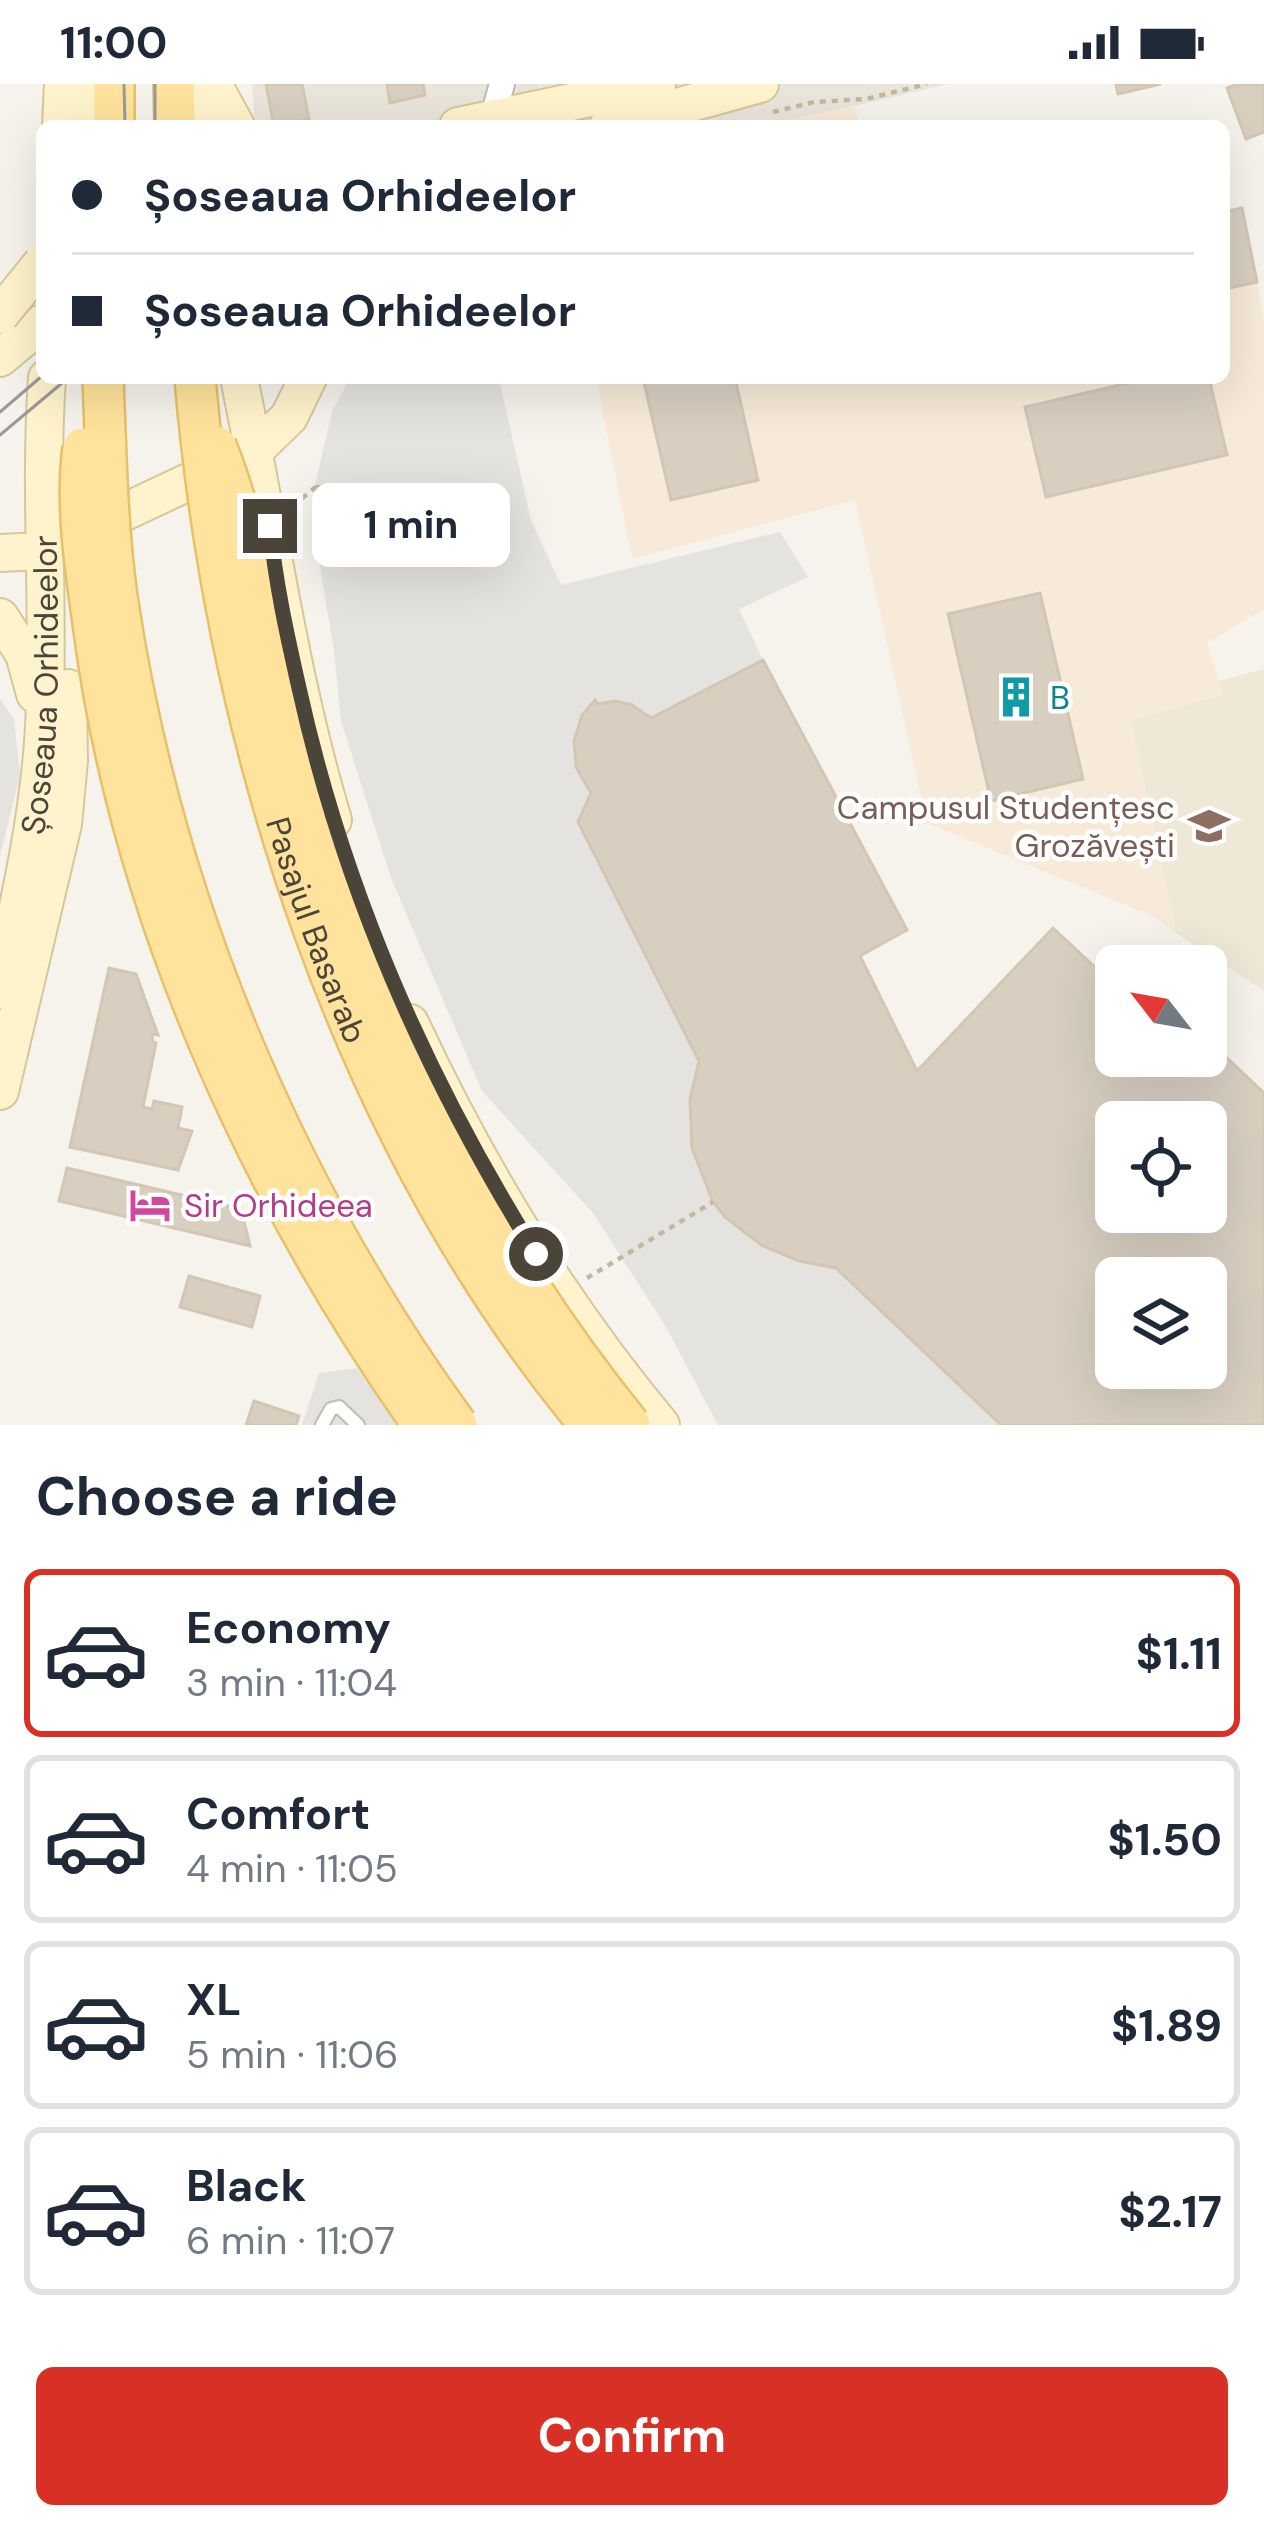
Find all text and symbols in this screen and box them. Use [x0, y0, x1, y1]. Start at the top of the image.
text: 11:00 [60, 13, 168, 72]
text: Șoseaua Orhideelor [144, 166, 576, 225]
text: Șoseaua Orhideelor [144, 281, 576, 340]
callout: 1 min [312, 484, 510, 568]
route end [243, 499, 297, 553]
text: 1 min [364, 499, 458, 550]
street label: Șoseaua Orhideelor [11, 535, 67, 837]
building icon: B [993, 674, 1039, 720]
place label: B [1050, 676, 1070, 719]
place label: Campusul Studențesc Grozăvești [837, 786, 1175, 867]
school or university icon: Campusul Studențesc Grozăvești [1186, 803, 1232, 849]
street label: Pasajul Basarab [257, 812, 377, 1050]
north arrow [1095, 945, 1227, 1077]
map controls [1095, 945, 1227, 1389]
button: locate [1095, 1101, 1227, 1233]
hotel icon: Sir Orhideea [127, 1182, 173, 1228]
place label: Sir Orhideea [184, 1184, 373, 1227]
route start [509, 1227, 563, 1281]
button: layers [1095, 1257, 1227, 1389]
text: Choose a ride [36, 1461, 398, 1532]
text: Economy [186, 1598, 391, 1657]
icon: car [42, 1599, 150, 1707]
text: $1.11 [1136, 1624, 1222, 1683]
text: 3 min · 11:04 [186, 1657, 397, 1708]
text: Comfort [186, 1784, 370, 1843]
icon: car [42, 1785, 150, 1893]
text: $1.50 [1107, 1810, 1222, 1869]
text: 4 min · 11:05 [186, 1843, 398, 1894]
text: XL [186, 1970, 241, 2029]
icon: car [42, 1971, 150, 2079]
text: $1.89 [1111, 1996, 1222, 2055]
text: 5 min · 11:06 [186, 2029, 399, 2080]
text: Black [186, 2156, 306, 2215]
icon: car [42, 2157, 150, 2265]
text: $2.17 [1118, 2182, 1222, 2241]
text: 6 min · 11:07 [186, 2215, 395, 2266]
button: Confirm [36, 2367, 1228, 2505]

